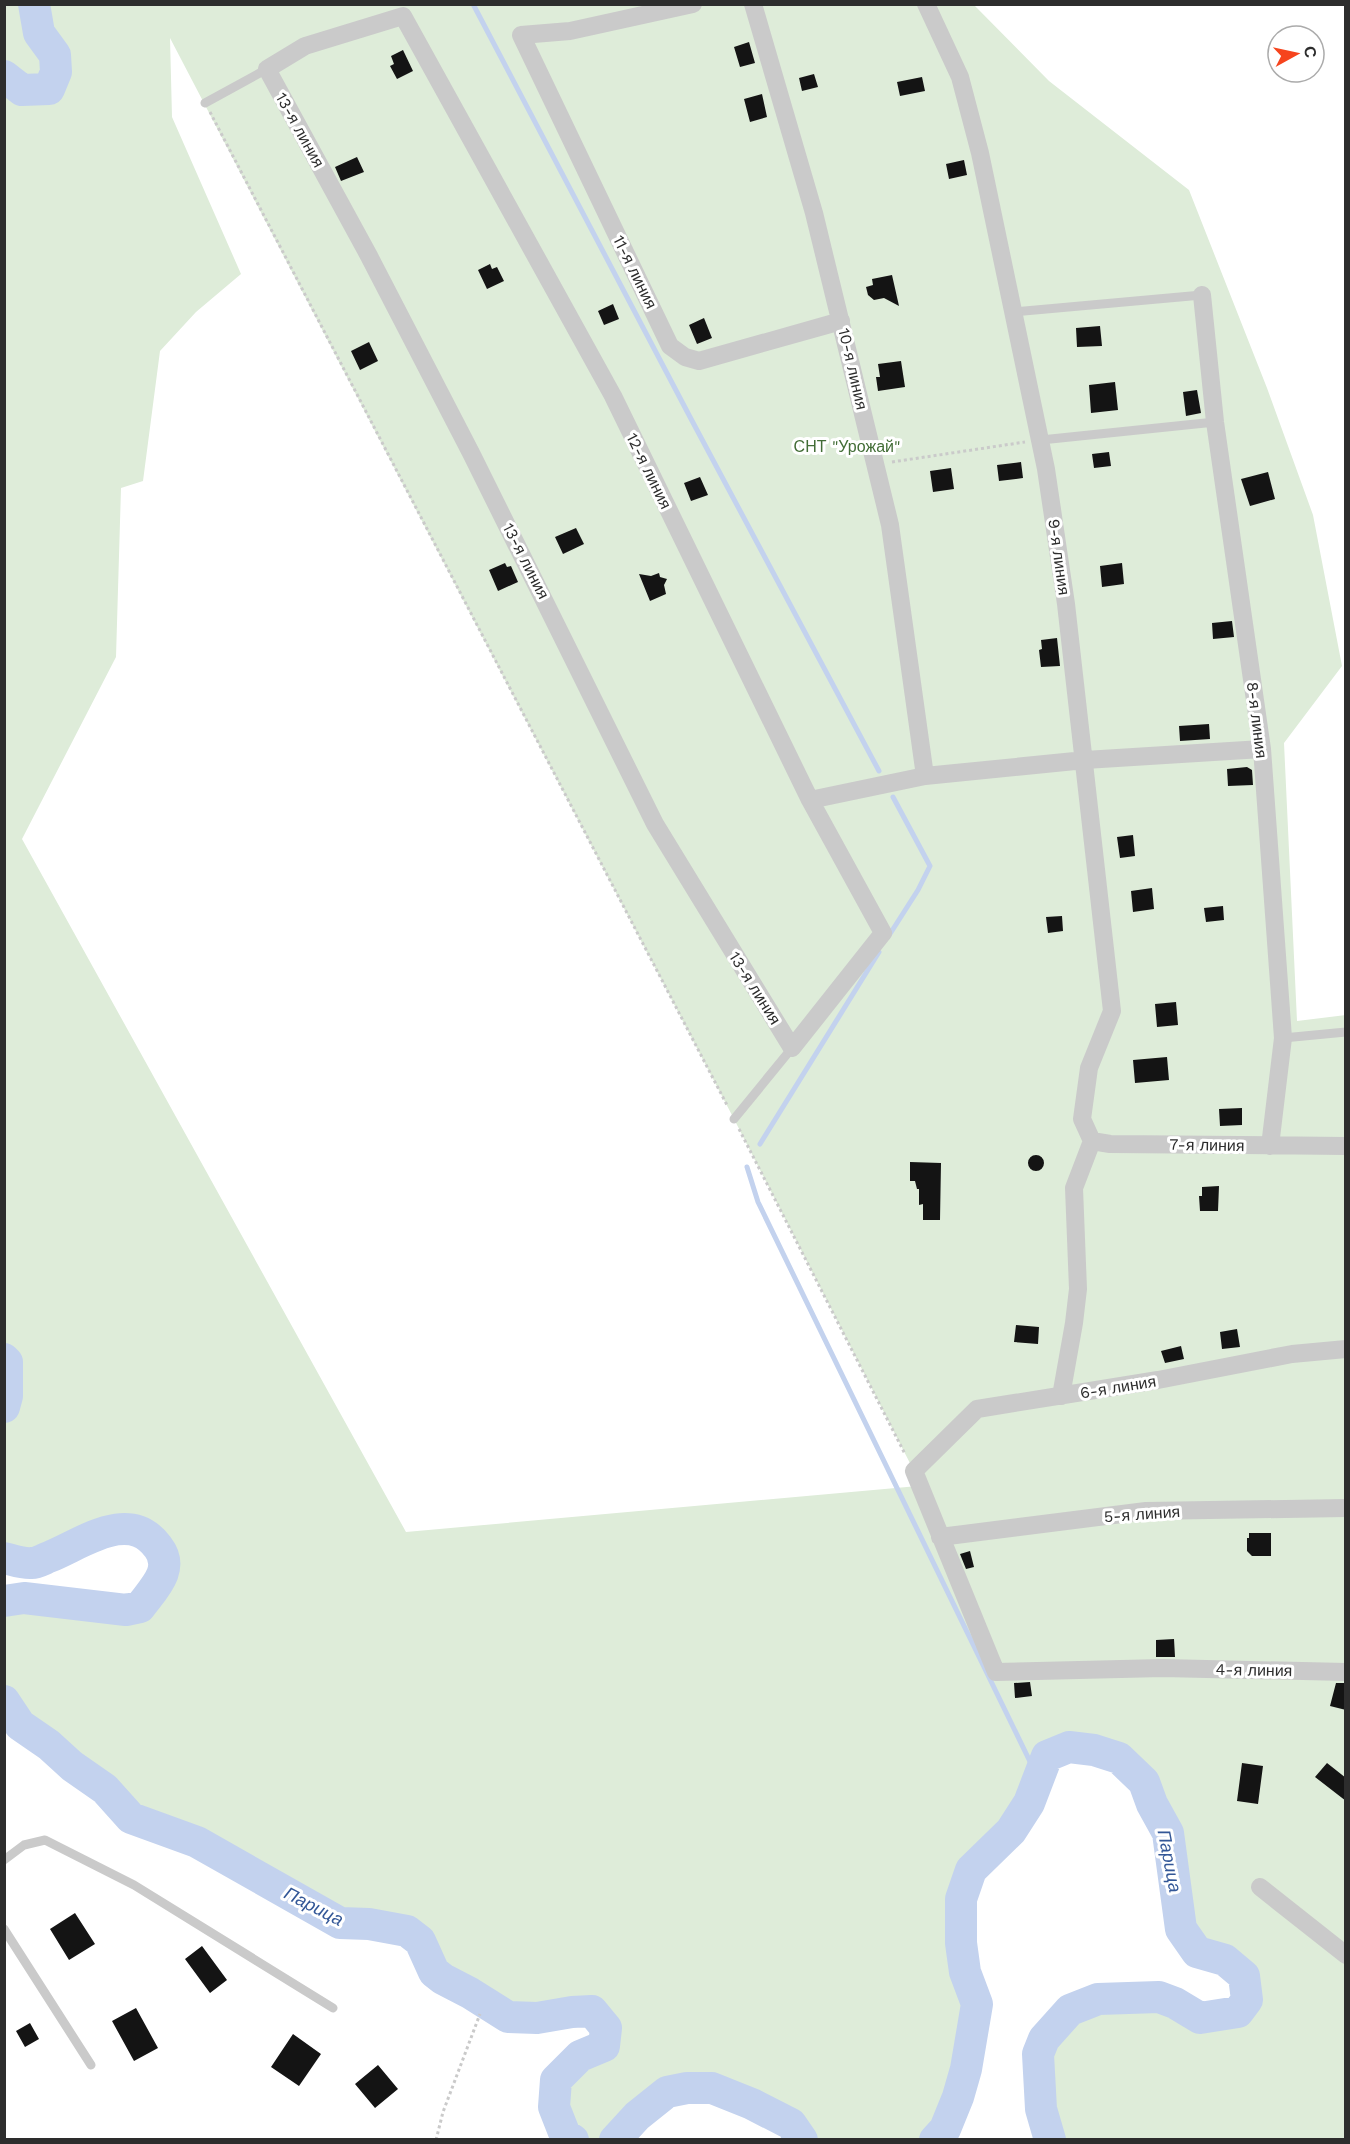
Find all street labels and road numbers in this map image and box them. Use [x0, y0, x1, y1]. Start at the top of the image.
street label: 13-я линия [272, 89, 328, 171]
street label: 11-я линия [609, 232, 661, 312]
street label: 10-я линия [834, 326, 872, 412]
street label: 12-я линия [622, 430, 676, 512]
street label: 9-я линия [1044, 518, 1074, 596]
street label: 13-я линия [499, 520, 553, 602]
street label: 8-я линия [1243, 681, 1271, 759]
street label: 13-я линия [725, 948, 785, 1028]
street label: 7-я линия [1169, 1135, 1245, 1155]
street label: 6-я линия [1079, 1372, 1157, 1402]
street label: 5-я линия [1103, 1502, 1181, 1526]
street label: 4-я линия [1215, 1660, 1293, 1680]

